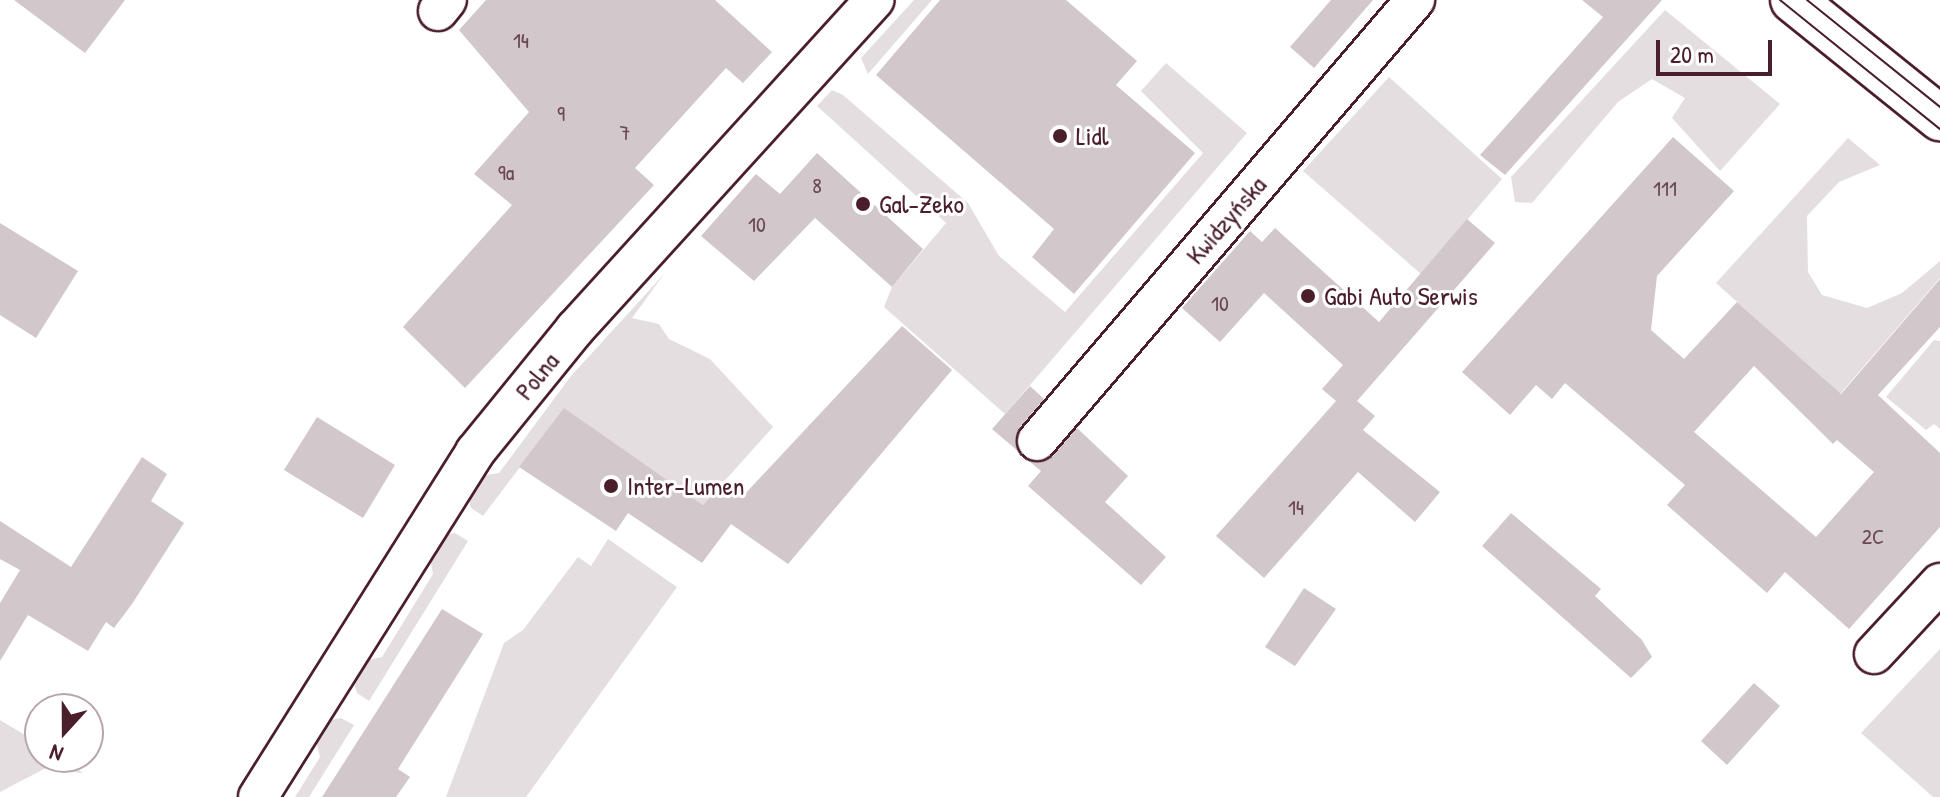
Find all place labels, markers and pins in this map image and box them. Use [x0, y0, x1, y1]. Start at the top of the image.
place label: Lidl [1076, 120, 1109, 152]
marker: Lidl [1051, 127, 1069, 145]
place label: Gal-Zeko [879, 188, 964, 220]
marker: Gal-Zeko [854, 195, 872, 213]
place label: Gabi Auto Serwis [1324, 280, 1478, 312]
marker: Gabi Auto Serwis [1299, 287, 1317, 305]
place label: Inter-Lumen [627, 470, 745, 502]
marker: Inter-Lumen [602, 477, 620, 495]

